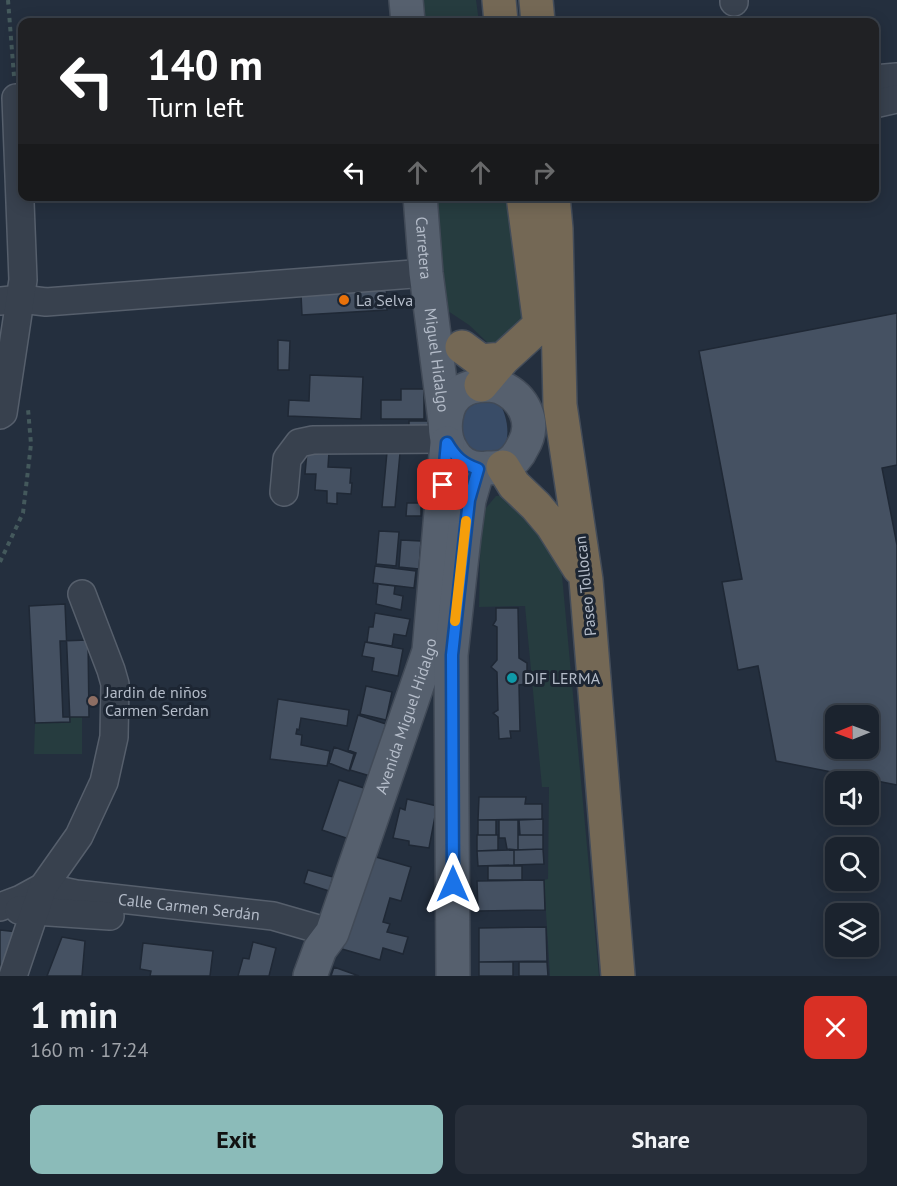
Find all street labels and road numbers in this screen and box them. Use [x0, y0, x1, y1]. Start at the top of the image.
street label: Carretera [412, 216, 437, 280]
street label: Miguel Hidalgo [421, 307, 454, 413]
street label: Paseo Tollocan [570, 535, 600, 637]
street label: Avenida Miguel Hidalgo [371, 638, 440, 797]
street label: Calle Carmen Serdán [117, 889, 261, 924]

